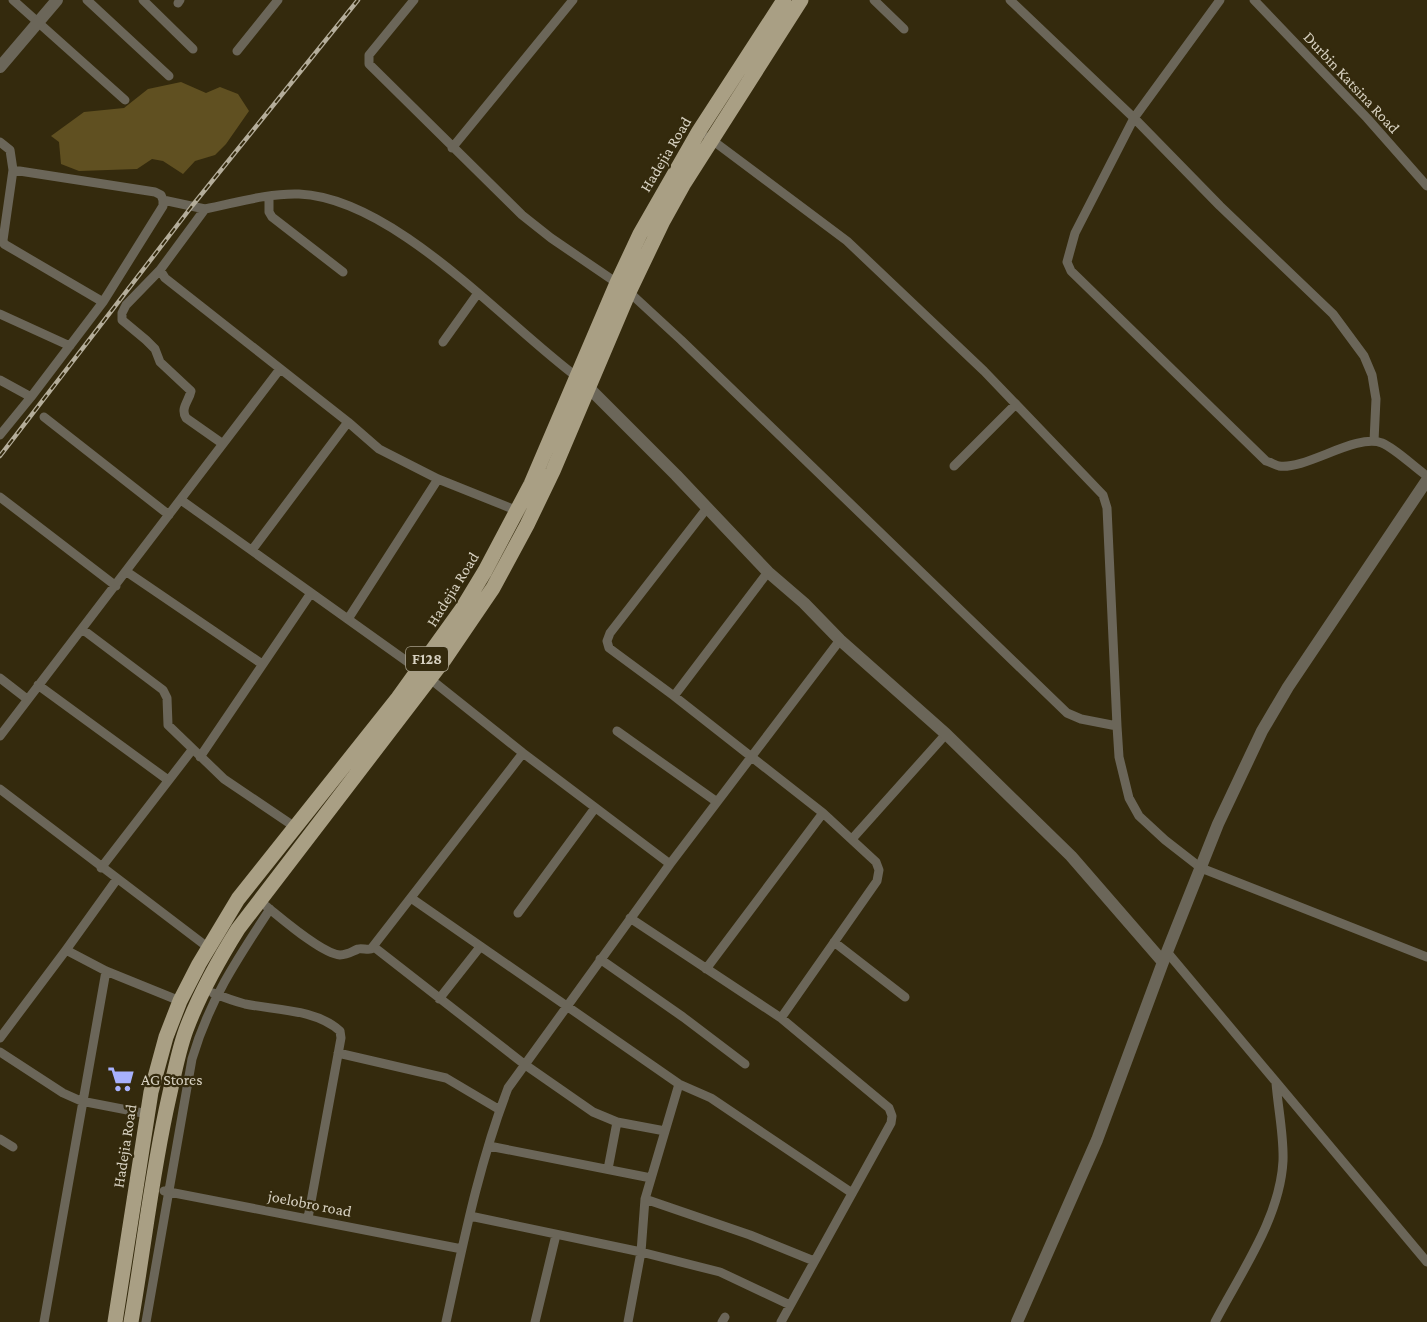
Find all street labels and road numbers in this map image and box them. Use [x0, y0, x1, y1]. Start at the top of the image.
street label: Durbin Katsina Road [1300, 28, 1403, 137]
street label: Hadejia Road [636, 113, 696, 195]
street label: Hadejia Road [423, 549, 483, 630]
road number: F128 [406, 647, 448, 671]
street label: Hadejia Road [110, 1103, 141, 1189]
street label: joelobro road [266, 1187, 354, 1221]

